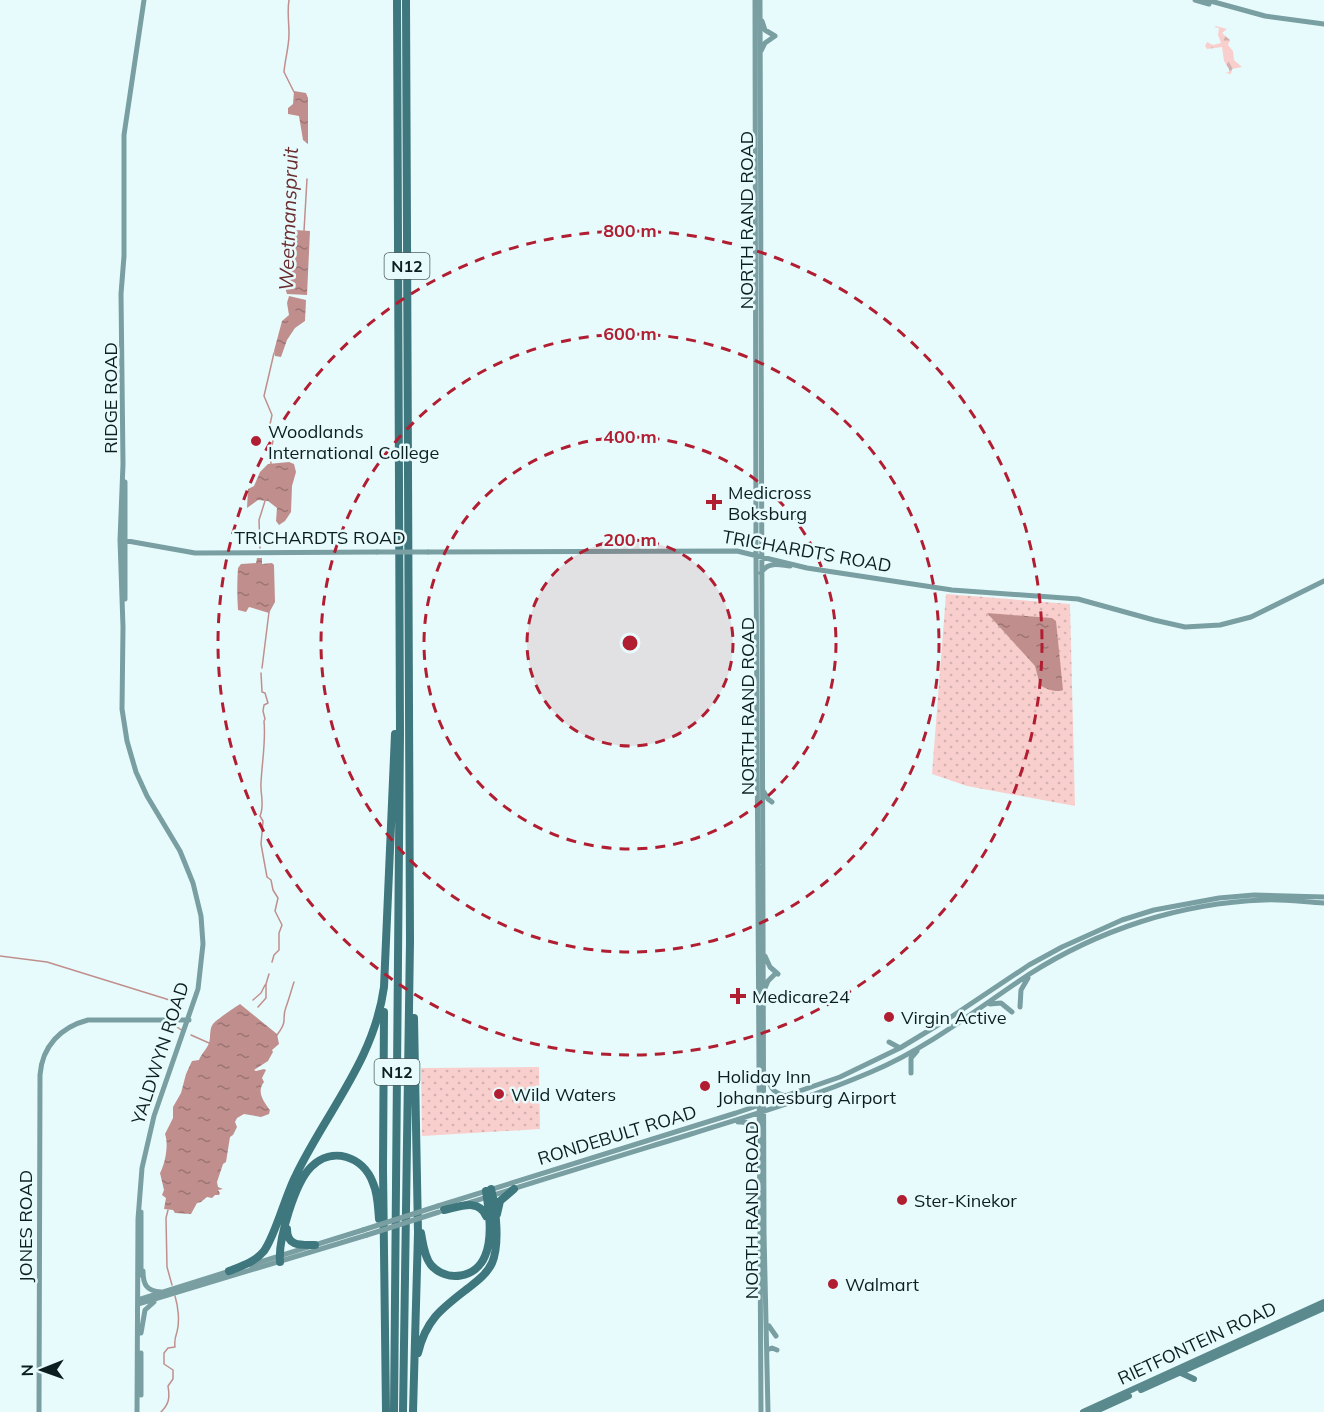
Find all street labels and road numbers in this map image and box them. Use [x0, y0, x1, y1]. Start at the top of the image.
street label: NORTH RAND ROAD [735, 131, 758, 309]
road number: N12 [384, 253, 430, 279]
street label: RIDGE ROAD [99, 342, 122, 454]
street label: TRICHARDTS ROAD [721, 525, 893, 577]
street label: TRICHARDTS ROAD [234, 526, 406, 549]
street label: NORTH RAND ROAD [736, 617, 759, 795]
street label: YALDWYN ROAD [126, 979, 194, 1128]
road number: N12 [374, 1059, 420, 1085]
street label: RONDEBULT ROAD [535, 1100, 699, 1170]
street label: NORTH RAND ROAD [740, 1121, 763, 1299]
street label: JONES ROAD [14, 1170, 37, 1282]
street label: RIETFONTEIN ROAD [1114, 1296, 1280, 1390]

